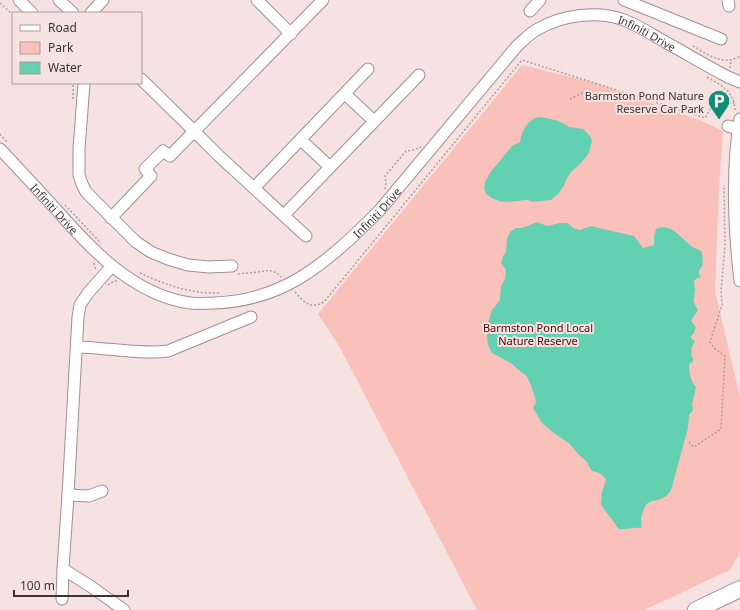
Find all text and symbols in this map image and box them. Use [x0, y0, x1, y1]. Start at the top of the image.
street label: Infiniti Drive [616, 11, 679, 54]
legend [12, 12, 142, 84]
text: Road [48, 19, 77, 36]
text: Park [48, 39, 74, 56]
text: Water [48, 59, 82, 76]
place label: Barmston Pond Nature Reserve Car Park [585, 88, 704, 116]
parking icon: Barmston Pond Nature Reserve Car Park [706, 88, 732, 121]
street label: Infiniti Drive [28, 180, 82, 237]
street label: Infiniti Drive [349, 184, 404, 240]
park label: Barmston Pond Local Nature Reserve [483, 320, 593, 348]
scale bar [14, 572, 128, 598]
text: 100 m [20, 577, 55, 594]

